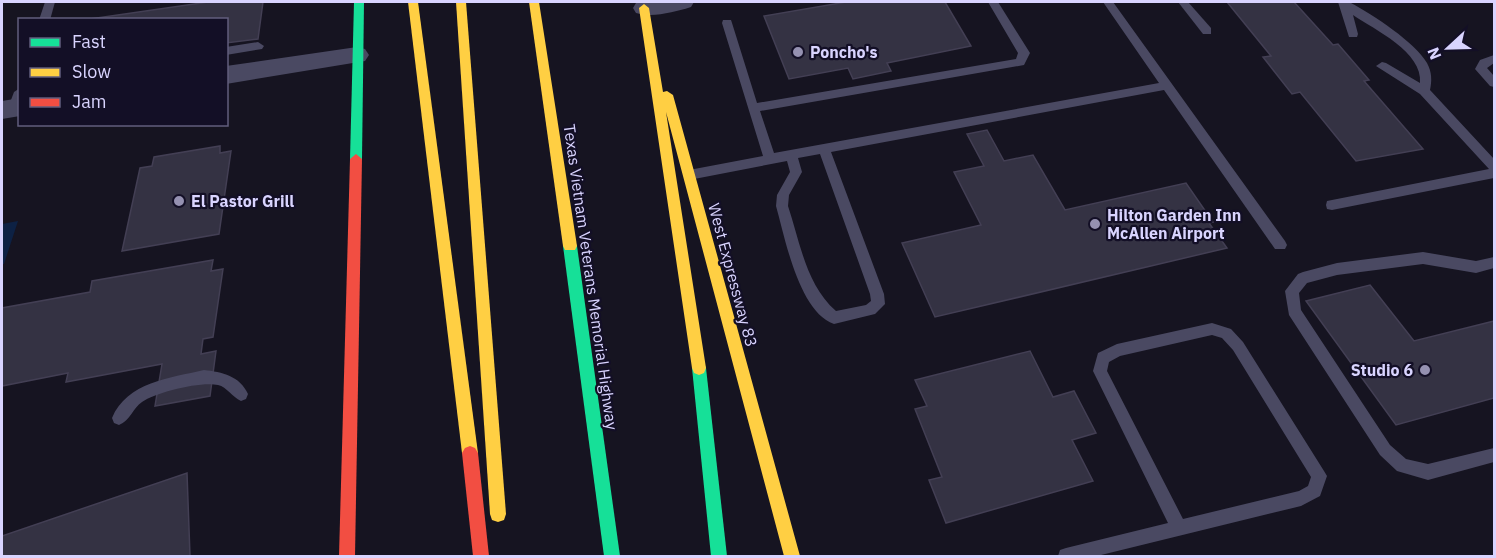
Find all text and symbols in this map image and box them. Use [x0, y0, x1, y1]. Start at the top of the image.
legend [18, 18, 228, 126]
north arrow [1418, 18, 1478, 78]
text: Fast [72, 30, 106, 53]
place label: Poncho's [810, 42, 878, 62]
text: N [1423, 44, 1446, 63]
marker: Poncho's [791, 45, 805, 59]
text: Slow [72, 60, 111, 83]
text: Jam [72, 90, 107, 113]
street label: Texas Vietnam Veterans Memorial Highway [560, 123, 622, 431]
place label: El Pastor Grill [191, 191, 294, 211]
marker: El Pastor Grill [172, 194, 186, 208]
street label: West Expressway 83 [704, 201, 762, 349]
place label: Hilton Garden Inn McAllen Airport [1107, 205, 1241, 243]
marker: Hilton Garden Inn McAllen Airport [1088, 217, 1102, 231]
place label: Studio 6 [1351, 360, 1413, 380]
marker: Studio 6 [1418, 363, 1432, 377]

